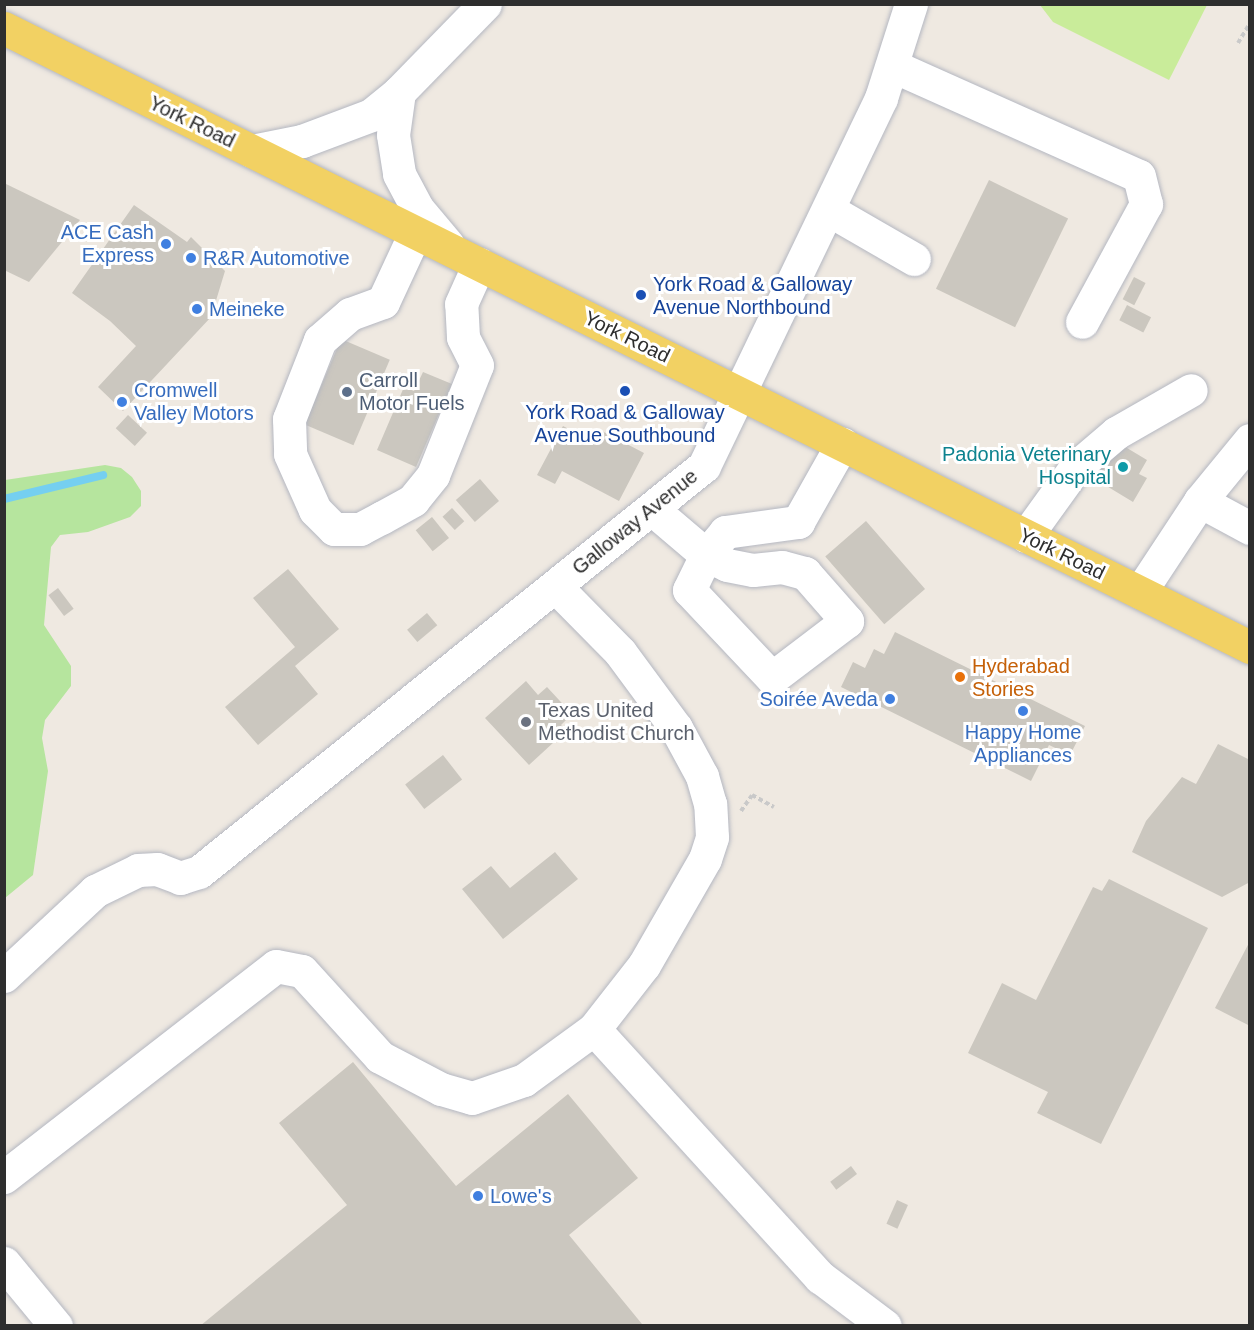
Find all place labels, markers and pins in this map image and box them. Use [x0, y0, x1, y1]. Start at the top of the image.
place label: ACE Cash Express [61, 220, 154, 267]
marker: ACE Cash Express [159, 237, 173, 251]
place label: R&R Automotive [203, 246, 351, 270]
marker: R&R Automotive [184, 251, 198, 265]
place label: York Road & Galloway Avenue Northbound [653, 272, 852, 319]
marker: York Road & Galloway Avenue Northbound [634, 288, 648, 302]
place label: Meineke [209, 297, 285, 321]
marker: Meineke [190, 302, 204, 316]
place label: Carroll Motor Fuels [359, 368, 465, 415]
place label: Cromwell Valley Motors [134, 378, 254, 425]
marker: York Road & Galloway Avenue Southbound [618, 384, 632, 398]
marker: Carroll Motor Fuels [340, 385, 354, 399]
marker: Cromwell Valley Motors [115, 395, 129, 409]
place label: York Road & Galloway Avenue Southbound [525, 400, 725, 447]
place label: Padonia Veterinary Hospital [942, 443, 1111, 490]
marker: Padonia Veterinary Hospital [1116, 460, 1130, 474]
place label: Hyderabad Stories [972, 654, 1070, 701]
marker: Hyderabad Stories [953, 670, 967, 684]
place label: Soirée Aveda [758, 687, 878, 711]
marker: Soirée Aveda [883, 692, 897, 706]
place label: Texas United Methodist Church [538, 698, 695, 745]
marker: Happy Home Appliances [1016, 704, 1030, 718]
marker: Texas United Methodist Church [519, 715, 533, 729]
place label: Happy Home Appliances [965, 720, 1081, 767]
place label: Lowe's [490, 1184, 552, 1208]
marker: Lowe's [471, 1189, 485, 1203]

